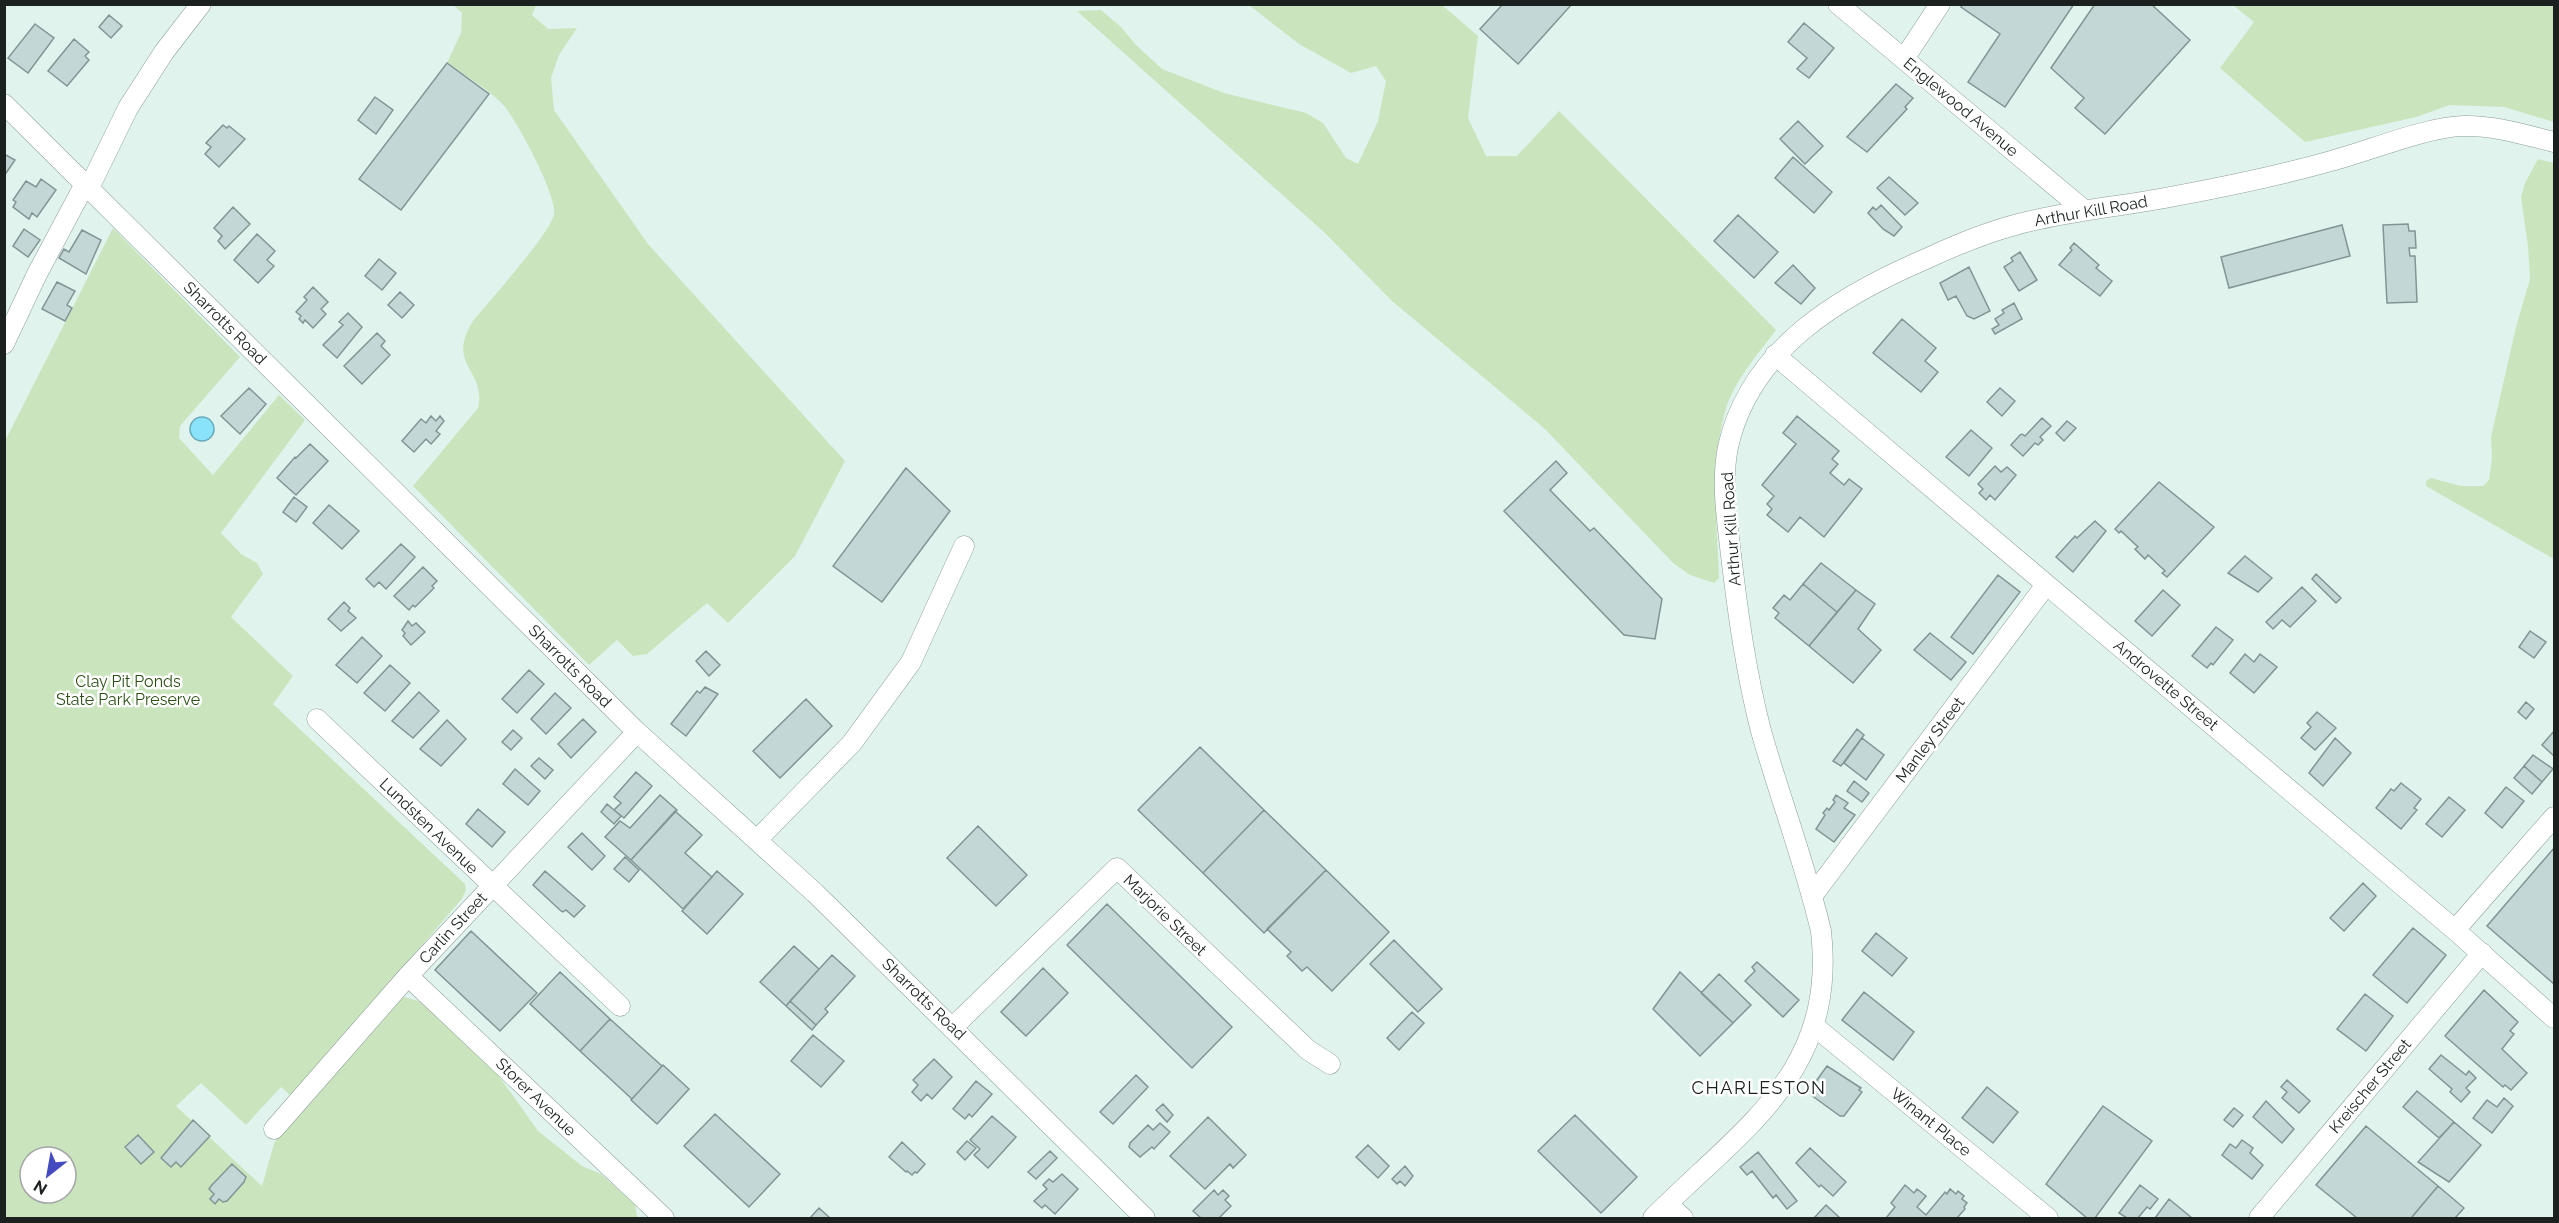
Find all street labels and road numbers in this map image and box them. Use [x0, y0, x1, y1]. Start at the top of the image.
street label: Englewood Avenue [1900, 53, 2022, 161]
street label: Arthur Kill Road [2033, 192, 2149, 230]
street label: Sharrotts Road [180, 278, 270, 368]
street label: Arthur Kill Road [1718, 471, 1744, 587]
street label: Sharrotts Road [525, 621, 615, 711]
street label: Androvette Street [2110, 636, 2223, 735]
street label: Manley Street [1892, 693, 1969, 787]
street label: Lundsten Avenue [376, 774, 482, 878]
street label: Marjorie Street [1119, 871, 1211, 960]
street label: Carlin Street [415, 888, 491, 968]
street label: Sharrotts Road [878, 954, 970, 1044]
street label: Kreischer Street [2325, 1034, 2415, 1137]
street label: Storer Avenue [492, 1054, 580, 1140]
street label: Winant Place [1887, 1084, 1975, 1160]

